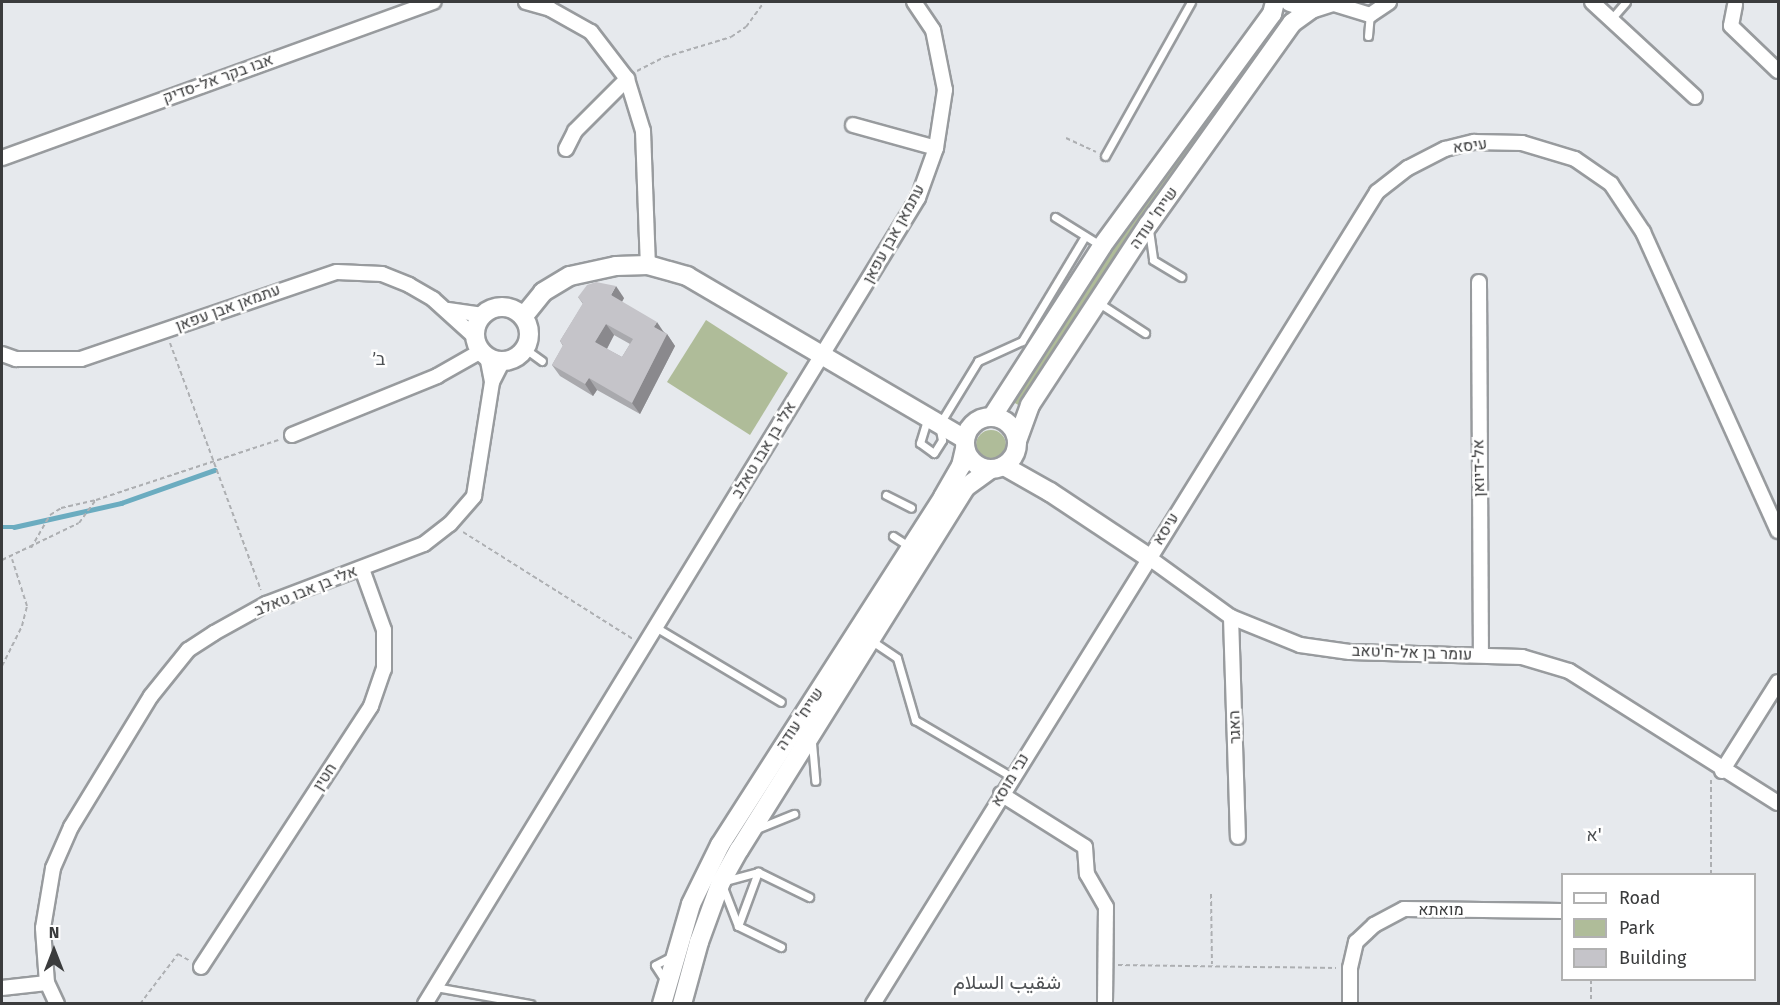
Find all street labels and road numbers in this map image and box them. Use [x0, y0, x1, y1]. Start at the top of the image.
street label: אבו בקר אל-סדיק [160, 50, 276, 108]
street label: עיסא [1452, 134, 1488, 158]
street label: עתמאן אבן עפאן [859, 181, 929, 287]
street label: שייח' עודה [1126, 183, 1182, 253]
street label: עתמאן אבן עפאן [173, 280, 283, 336]
street label: אלי בן אבו טאלב [728, 398, 800, 502]
street label: אל-דיואן [1469, 439, 1489, 497]
street label: עיסא [1149, 509, 1183, 549]
street label: אלי בן אבו טאלב [252, 562, 360, 620]
street label: עומר בן אל-ח'טאב [1352, 641, 1472, 665]
street label: שייח' עודה [772, 684, 828, 754]
street label: האגר [1225, 710, 1245, 744]
street label: נבי מוסא [987, 750, 1033, 810]
street label: חטין [309, 760, 341, 794]
street label: מואתא [1418, 900, 1464, 920]

